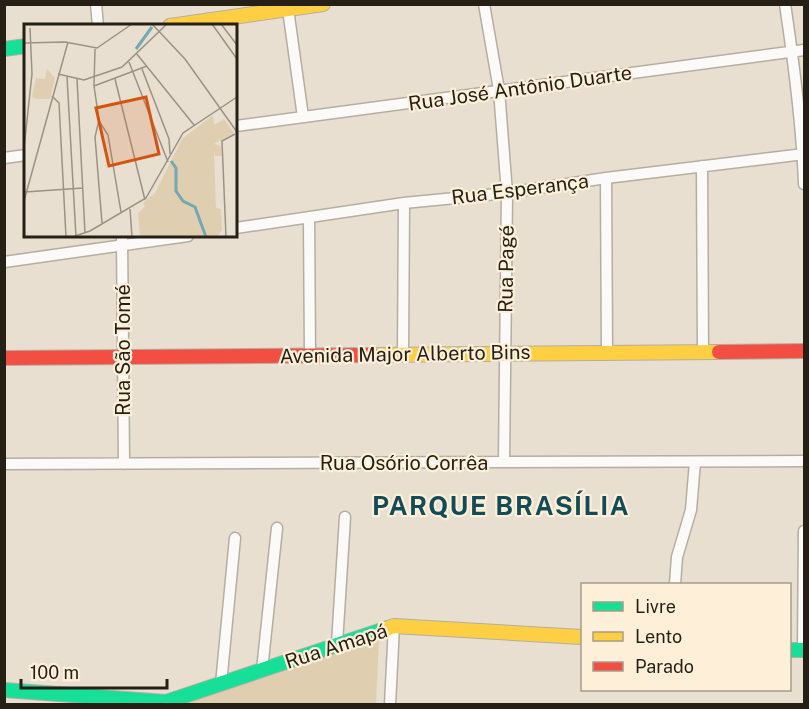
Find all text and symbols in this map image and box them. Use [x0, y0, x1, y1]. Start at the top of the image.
inset map [24, 24, 237, 237]
street label: Rua José Antônio Duarte [407, 60, 633, 116]
street label: Rua Esperança [450, 169, 590, 209]
street label: Rua Pagé [493, 225, 519, 313]
street label: Rua São Tomé [111, 284, 135, 416]
street label: Avenida Major Alberto Bins [279, 340, 531, 368]
street label: Rua Osório Corrêa [320, 451, 488, 475]
district label: PARQUE BRASÍLIA [372, 490, 630, 521]
legend [581, 583, 791, 691]
text: Livre [635, 596, 676, 617]
street label: Rua Amapá [282, 618, 390, 674]
text: Lento [635, 626, 682, 647]
scale bar [21, 652, 166, 690]
text: Parado [635, 656, 694, 677]
text: 100 m [30, 662, 79, 683]

